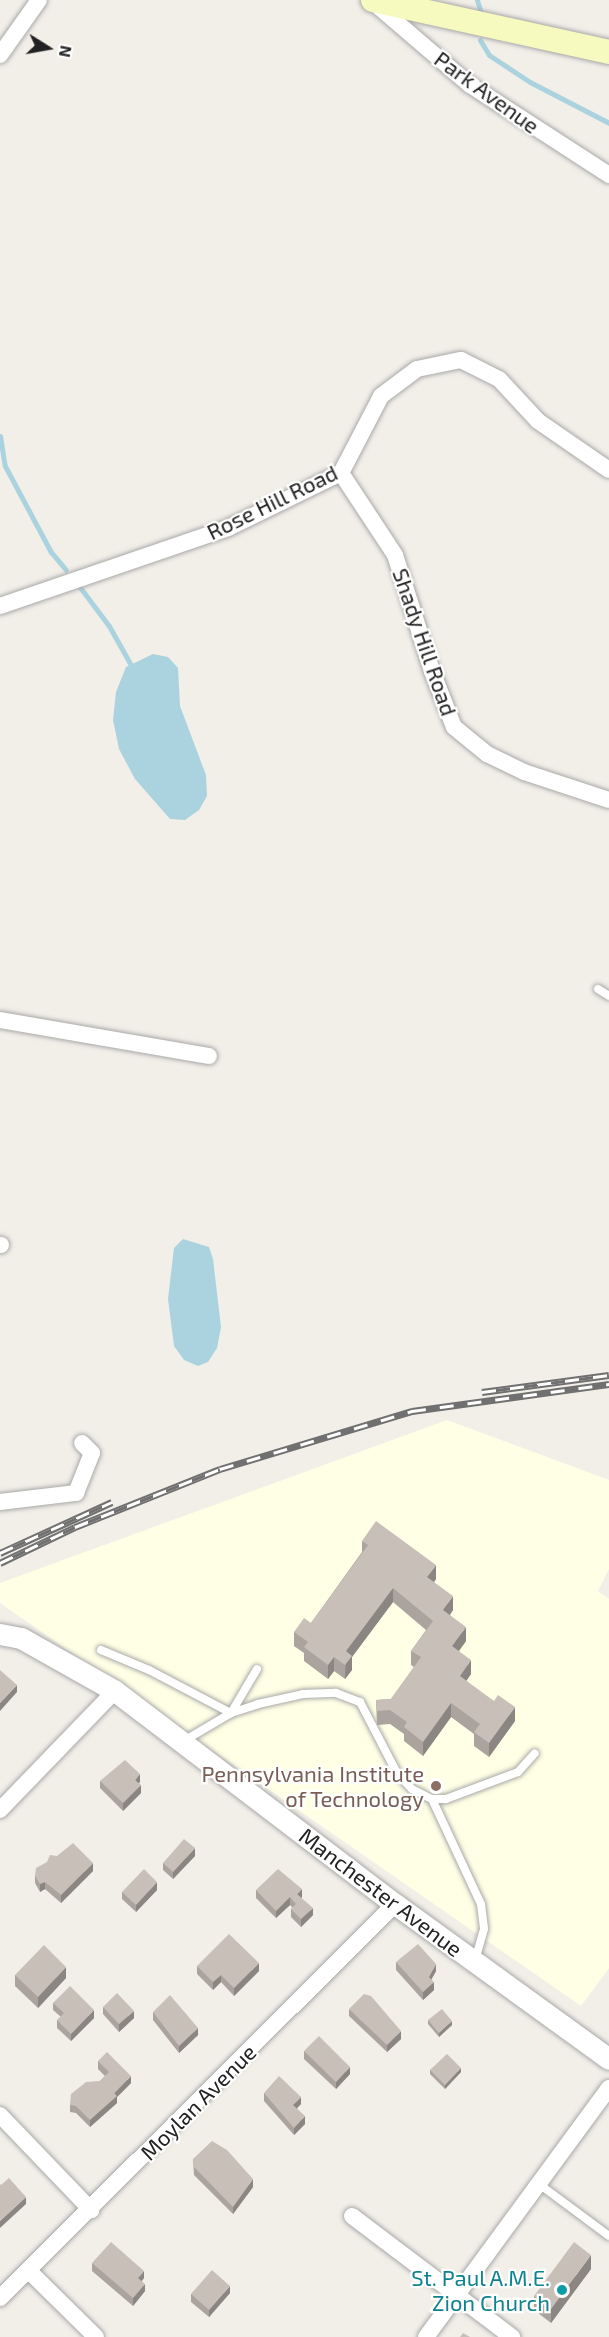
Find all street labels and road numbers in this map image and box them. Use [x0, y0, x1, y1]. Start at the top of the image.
street label: Park Avenue [429, 45, 545, 139]
street label: Rose Hill Road [202, 459, 342, 545]
street label: Shady Hill Road [387, 564, 463, 720]
street label: Manchester Avenue [294, 1822, 468, 1962]
street label: Moylan Avenue [134, 2038, 262, 2166]

